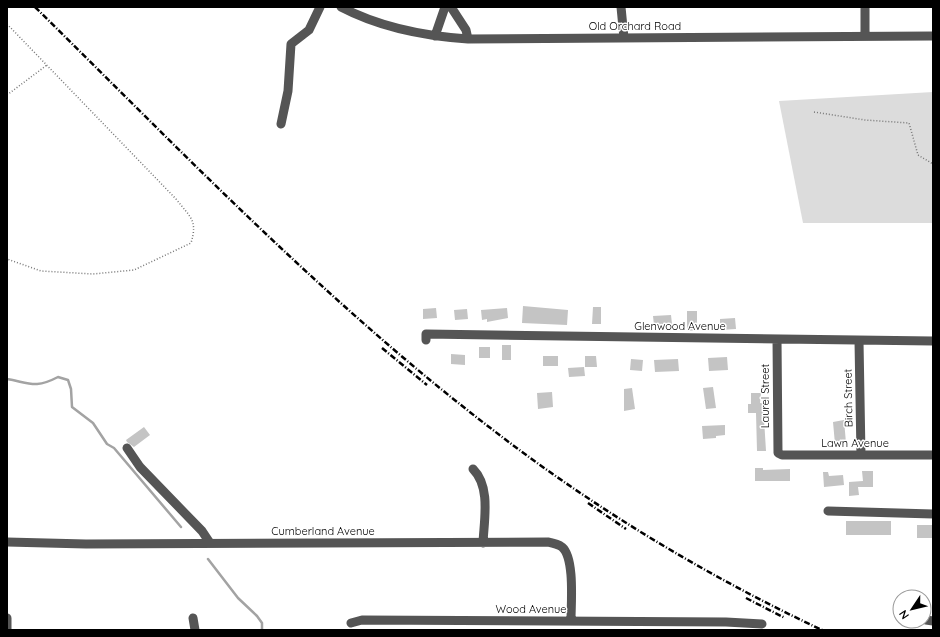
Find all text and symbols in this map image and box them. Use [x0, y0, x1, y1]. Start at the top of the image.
street label: Old Orchard Road [589, 19, 681, 33]
street label: Glenwood Avenue [634, 319, 726, 333]
street label: Laurel Street [758, 364, 772, 428]
street label: Birch Street [840, 368, 856, 427]
street label: Lawn Avenue [821, 436, 889, 450]
street label: Cumberland Avenue [271, 524, 375, 538]
north arrow [892, 589, 932, 629]
street label: Wood Avenue [495, 602, 567, 616]
text: N [896, 607, 912, 622]

